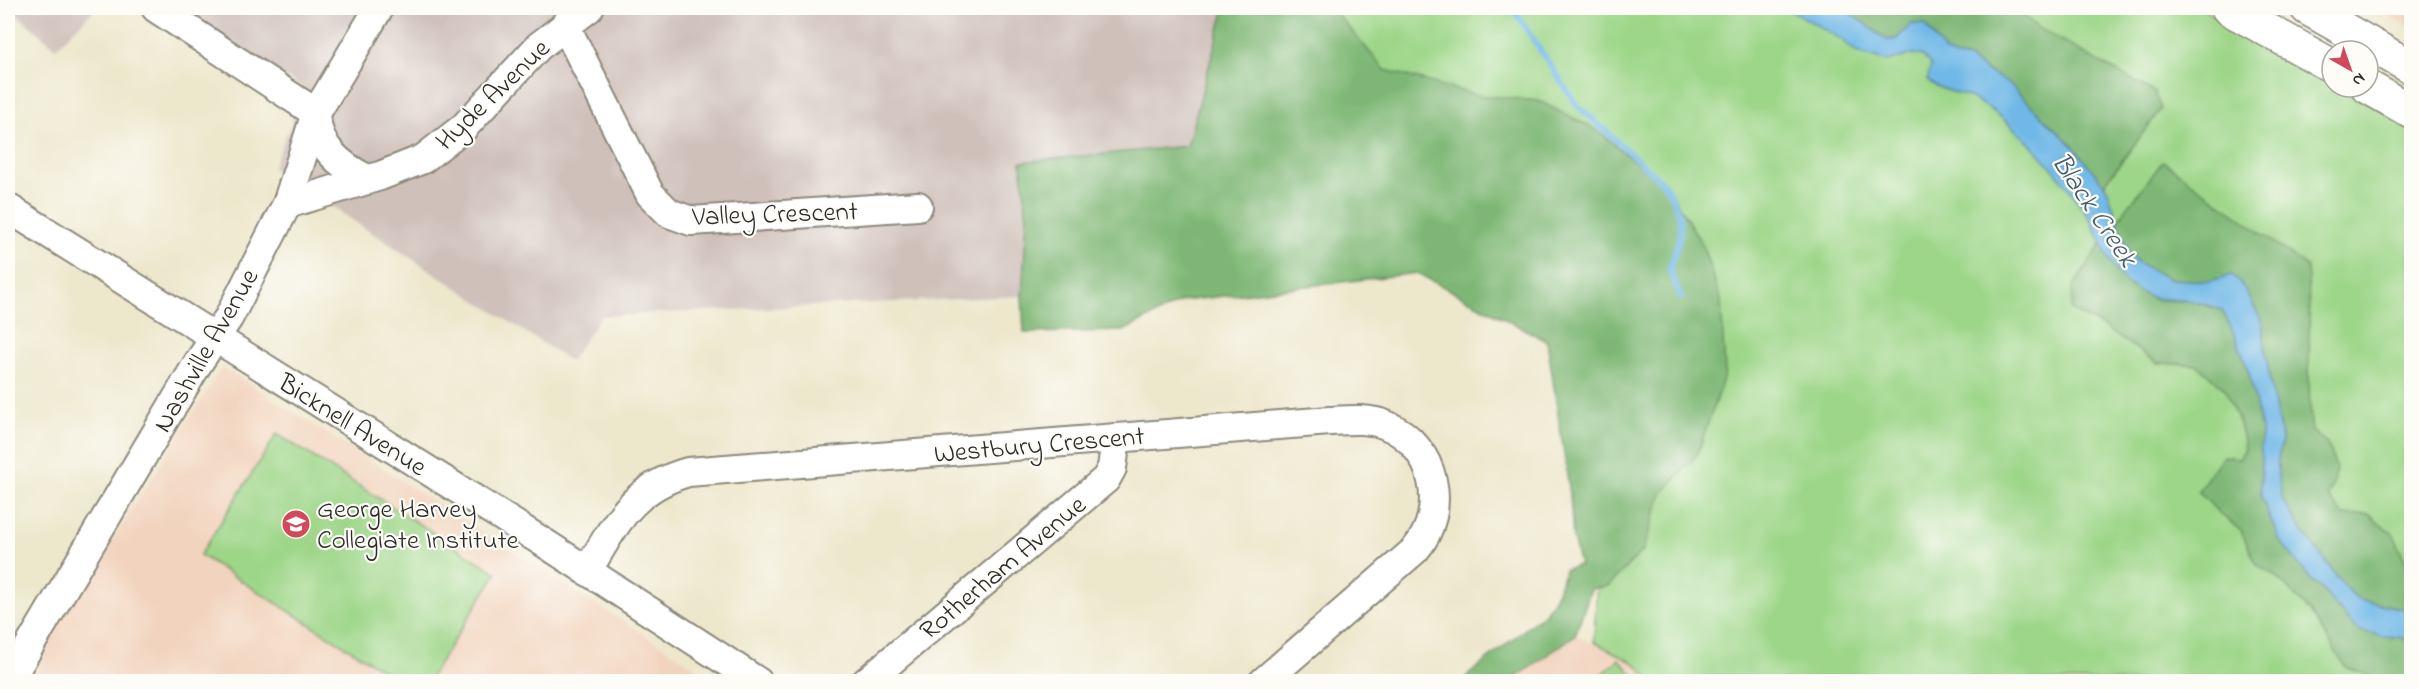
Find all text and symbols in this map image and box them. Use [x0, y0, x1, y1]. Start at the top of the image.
street label: Hyde Avenue [428, 30, 561, 161]
north arrow [2320, 39, 2380, 99]
text: N [2346, 66, 2370, 92]
water label: Black Creek [2040, 146, 2147, 278]
street label: Valley Crescent [691, 193, 859, 238]
street label: Nashville Avenue [144, 261, 270, 440]
street label: Bicknell Avenue [269, 364, 434, 488]
street label: Westbury Crescent [932, 418, 1146, 475]
street label: Rotherham Avenue [912, 487, 1096, 650]
place label: George Harvey Collegiate Institute [317, 491, 520, 561]
school or university icon: George Harvey Collegiate Institute [280, 508, 312, 540]

